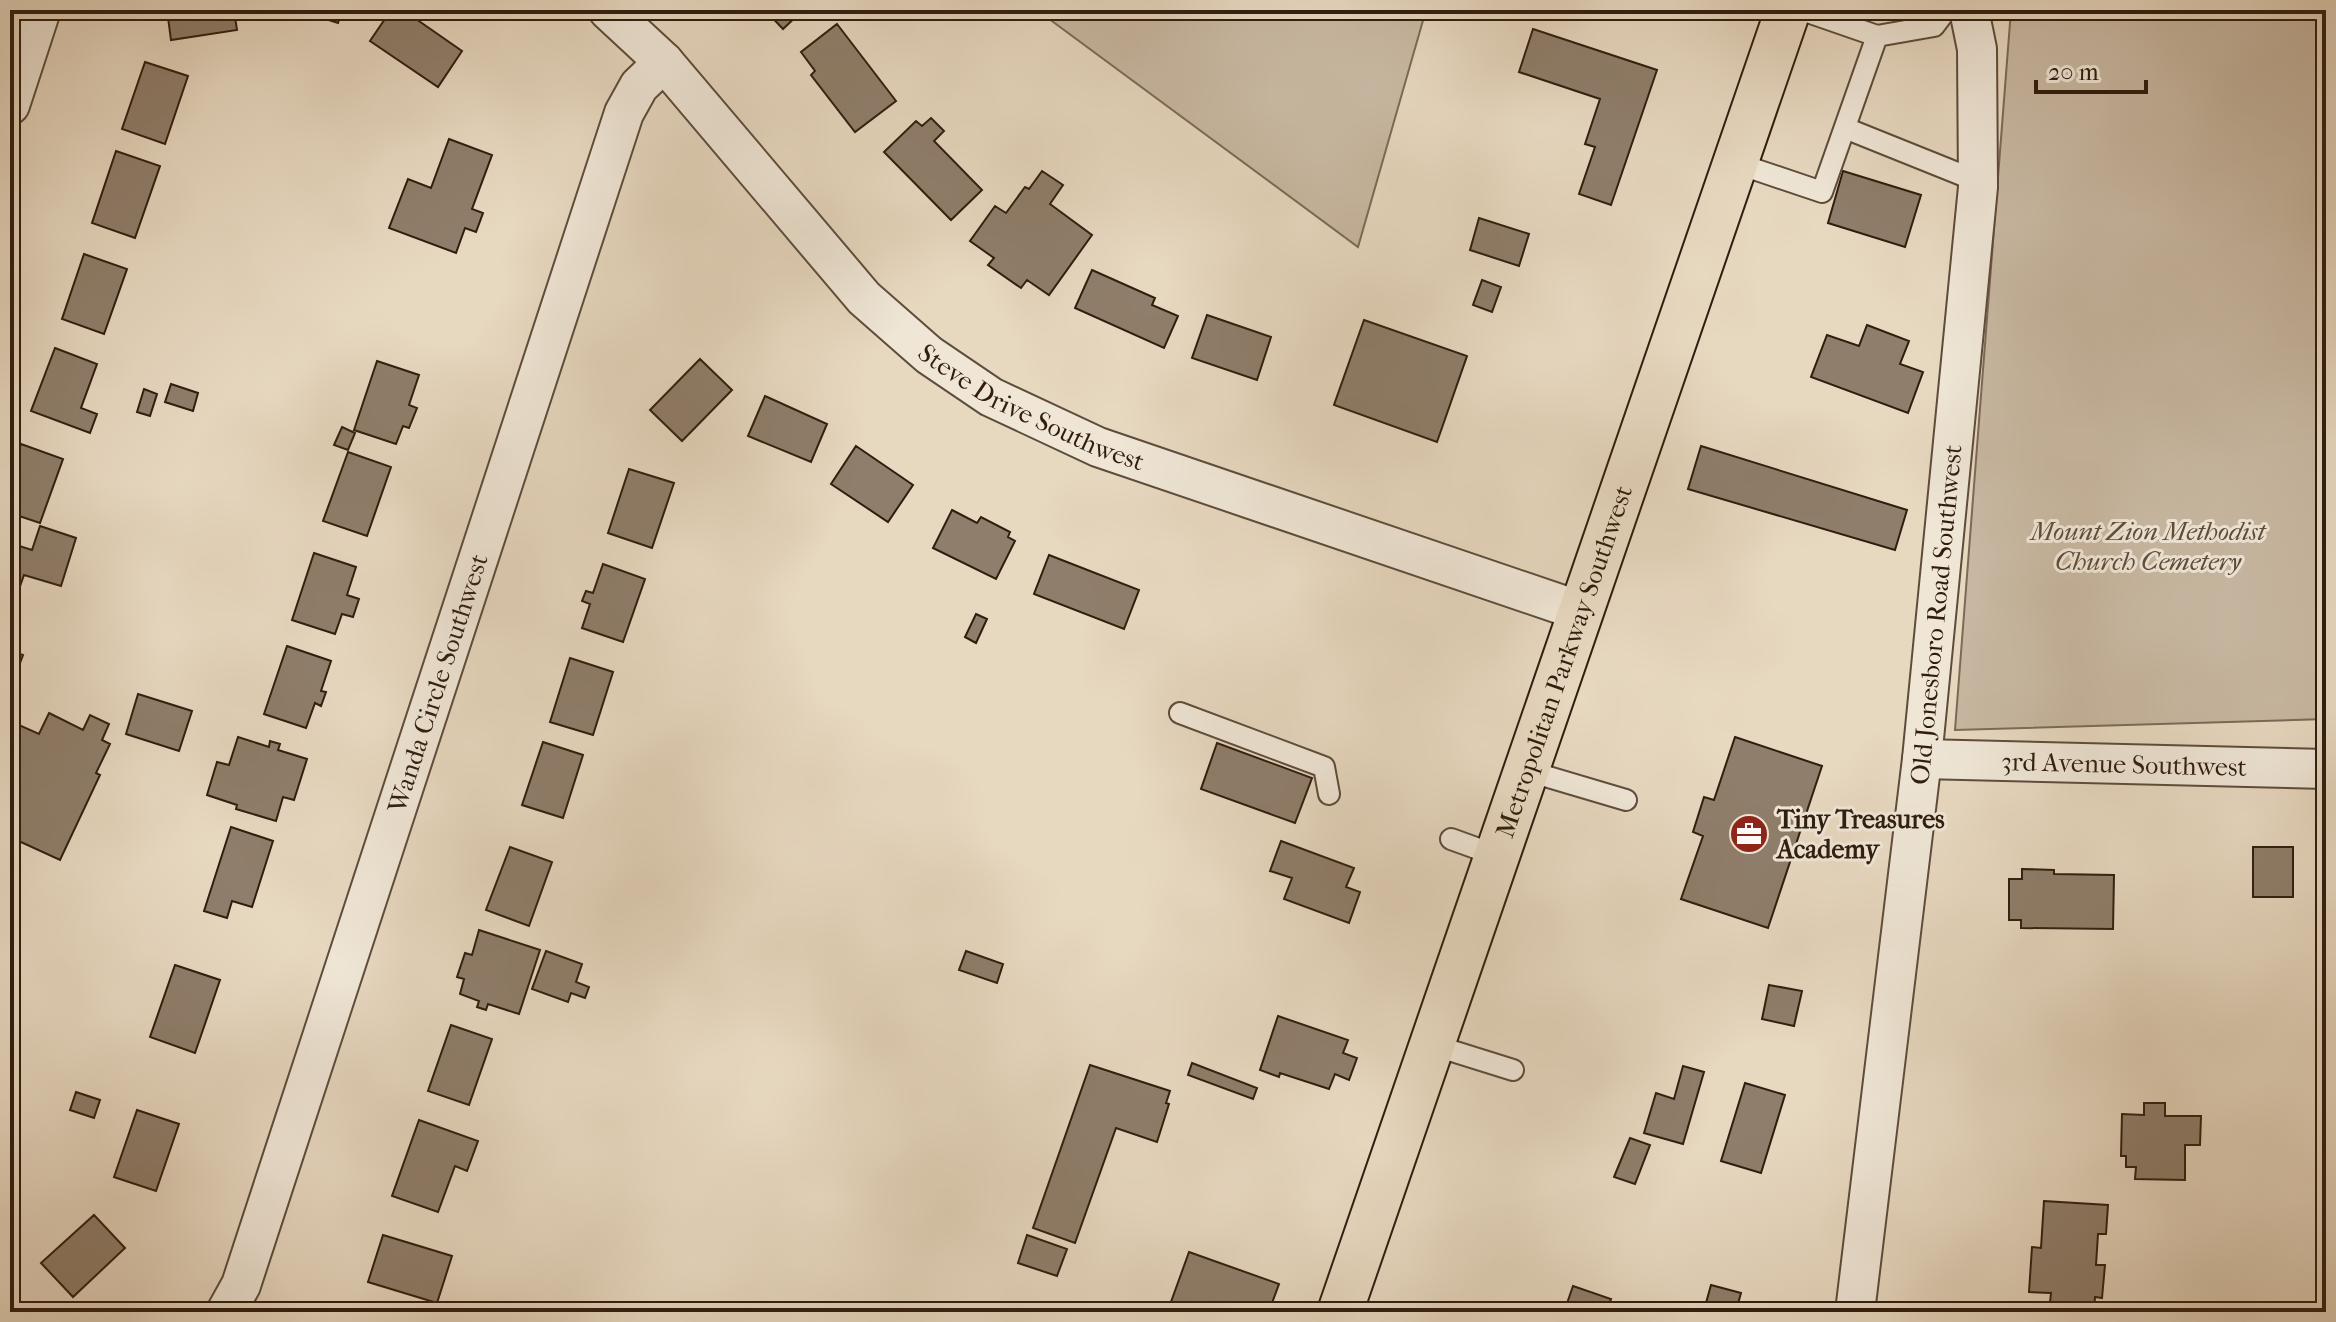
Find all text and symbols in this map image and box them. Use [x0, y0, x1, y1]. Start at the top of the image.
scale bar [2036, 44, 2146, 94]
text: 20 m [2048, 58, 2099, 86]
street label: Steve Drive Southwest [911, 338, 1149, 478]
street label: Old Jonesboro Road Southwest [1904, 442, 1969, 787]
street label: Metropolitan Parkway Southwest [1489, 481, 1639, 842]
park label: Mount Zion Methodist Church Cemetery [2029, 516, 2267, 577]
street label: Wanda Circle Southwest [381, 549, 495, 818]
street label: 3rd Avenue Southwest [2001, 746, 2248, 783]
place label: Tiny Treasures Academy [1775, 804, 1945, 865]
office icon: Tiny Treasures Academy [1728, 813, 1770, 855]

